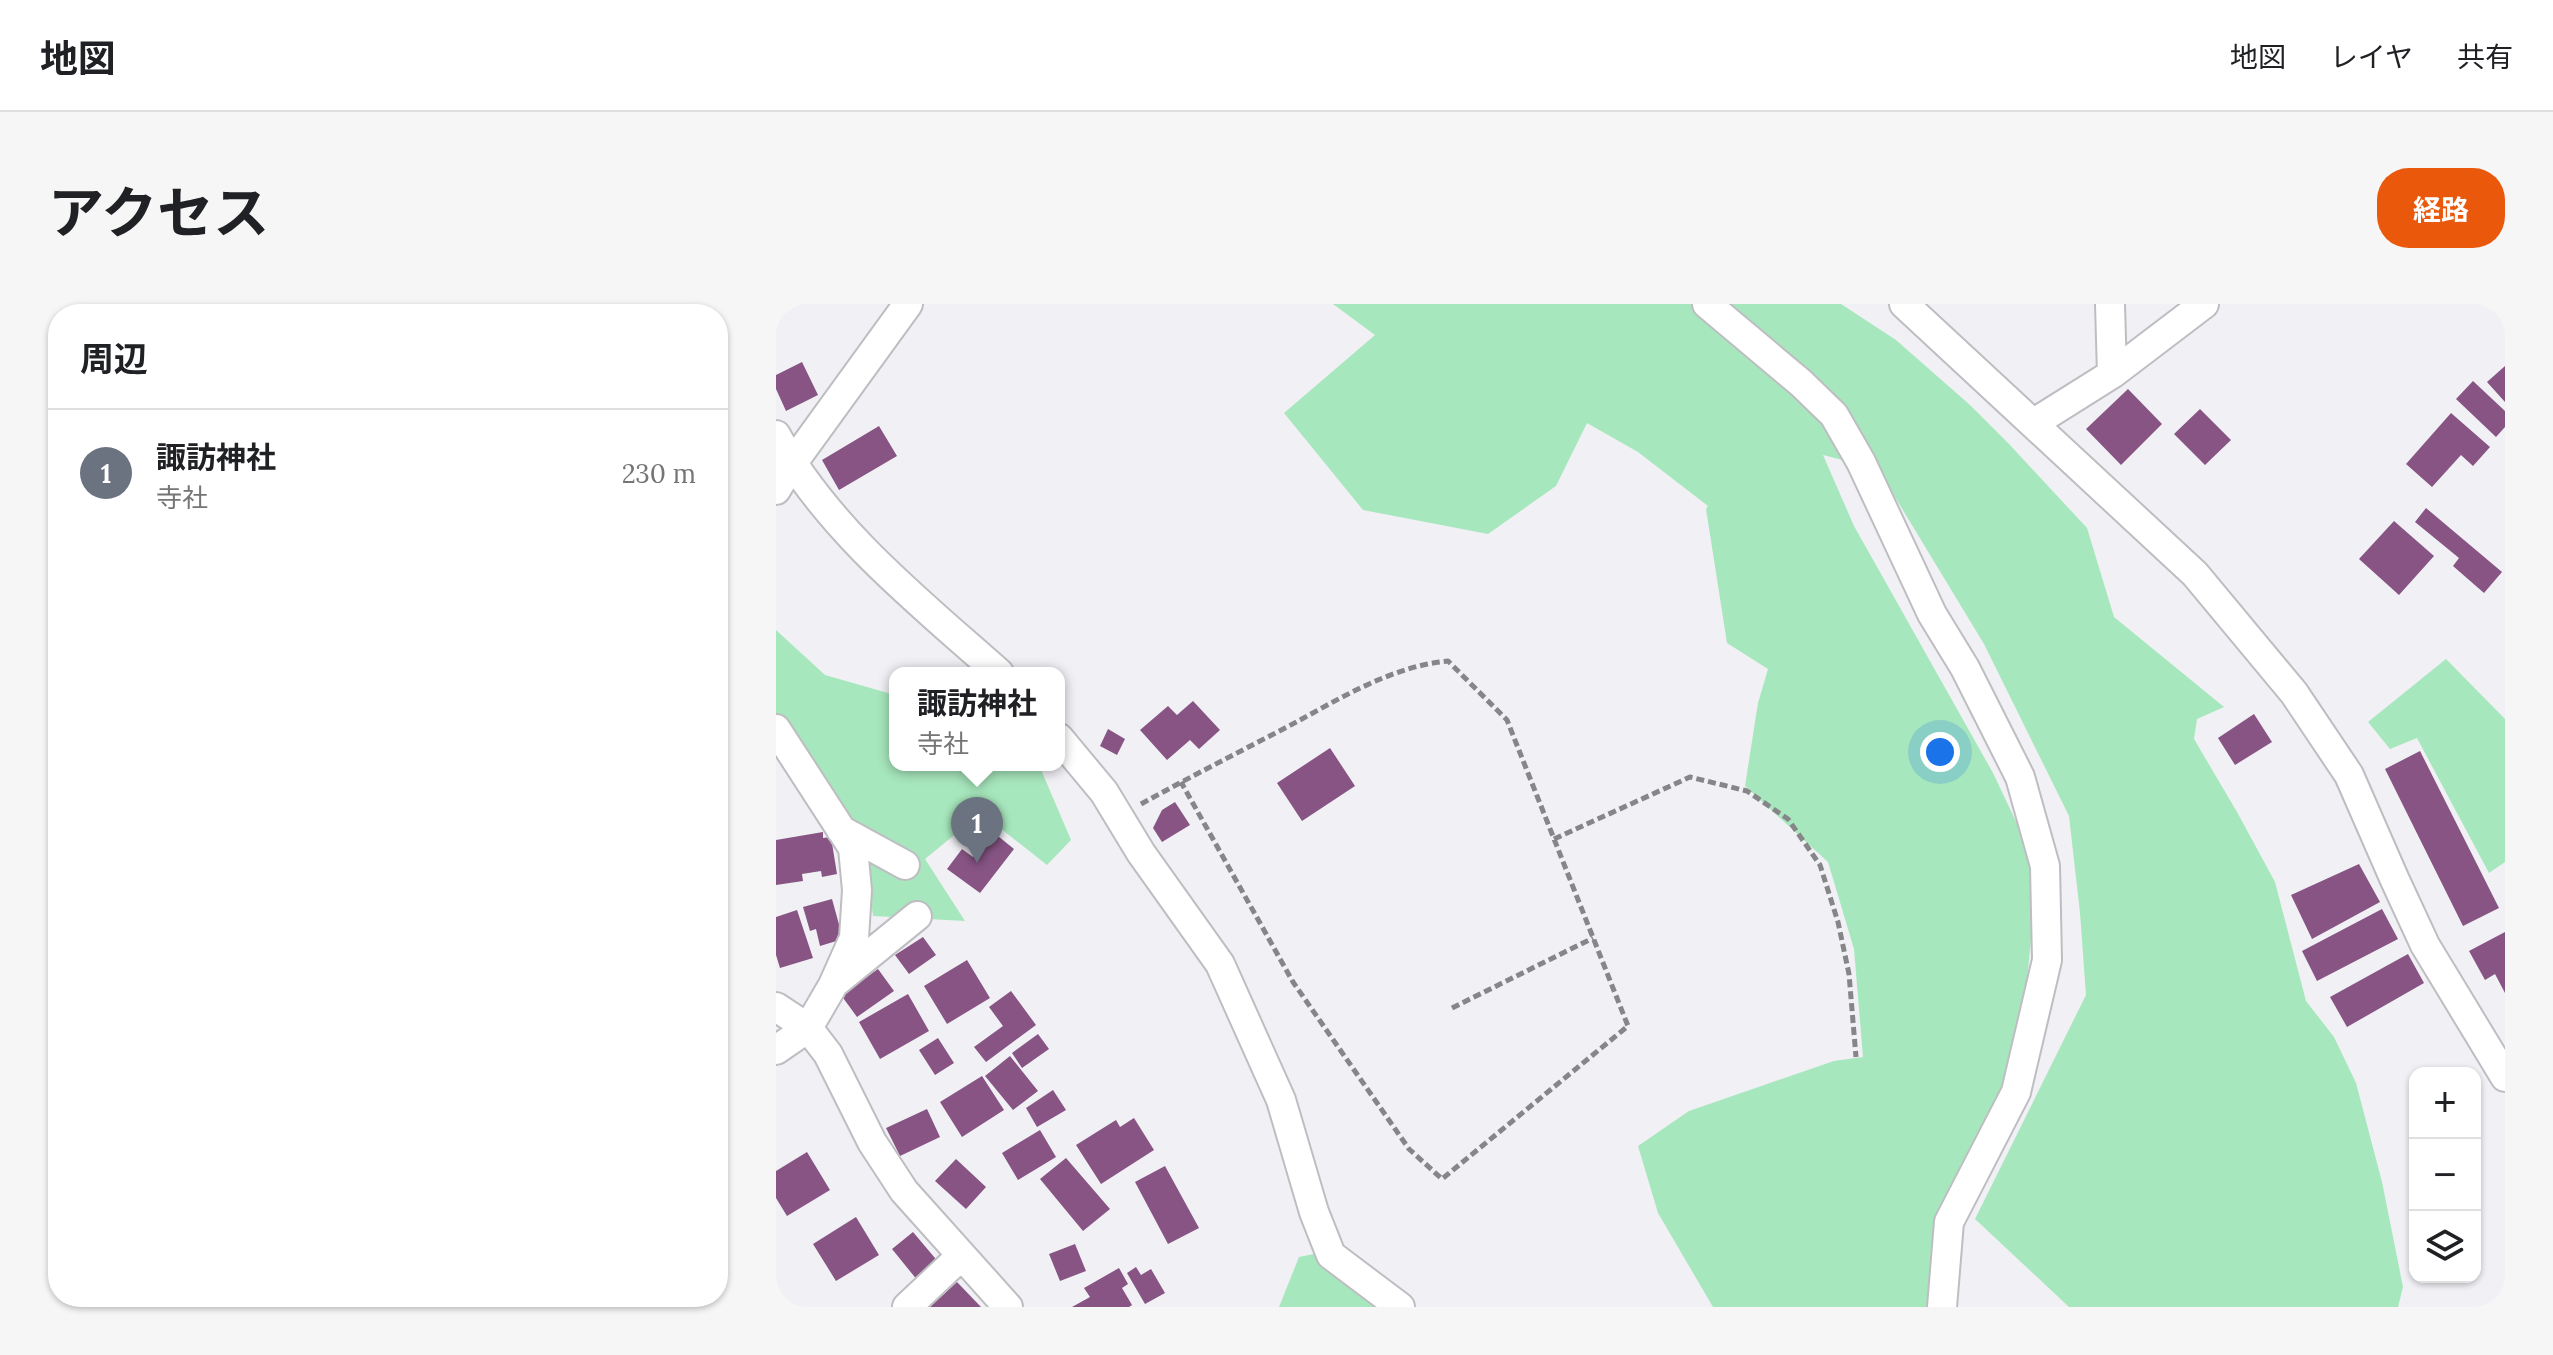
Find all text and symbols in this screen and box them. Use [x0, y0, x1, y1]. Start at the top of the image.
text: 地図 [40, 34, 116, 82]
text: 地図 [2230, 39, 2286, 75]
text: レイヤ [2330, 39, 2413, 75]
text: 共有 [2457, 39, 2513, 75]
button: 経路 [2377, 168, 2505, 248]
text: アクセス [48, 177, 269, 248]
text: 周辺 [80, 337, 148, 380]
text: 諏訪神社 [156, 438, 276, 476]
text: 1 [101, 457, 111, 490]
text: 230 m [622, 457, 696, 490]
text: 寺社 [156, 481, 208, 514]
popup [889, 667, 1065, 771]
text: 諏訪神社 [917, 684, 1037, 722]
text: 寺社 [917, 727, 969, 760]
your location [1920, 732, 1960, 772]
pin: 1 [951, 797, 1003, 863]
map controls [2409, 1067, 2481, 1283]
button: + [2409, 1067, 2481, 1139]
button: − [2409, 1139, 2481, 1211]
button: layers [2409, 1211, 2481, 1283]

